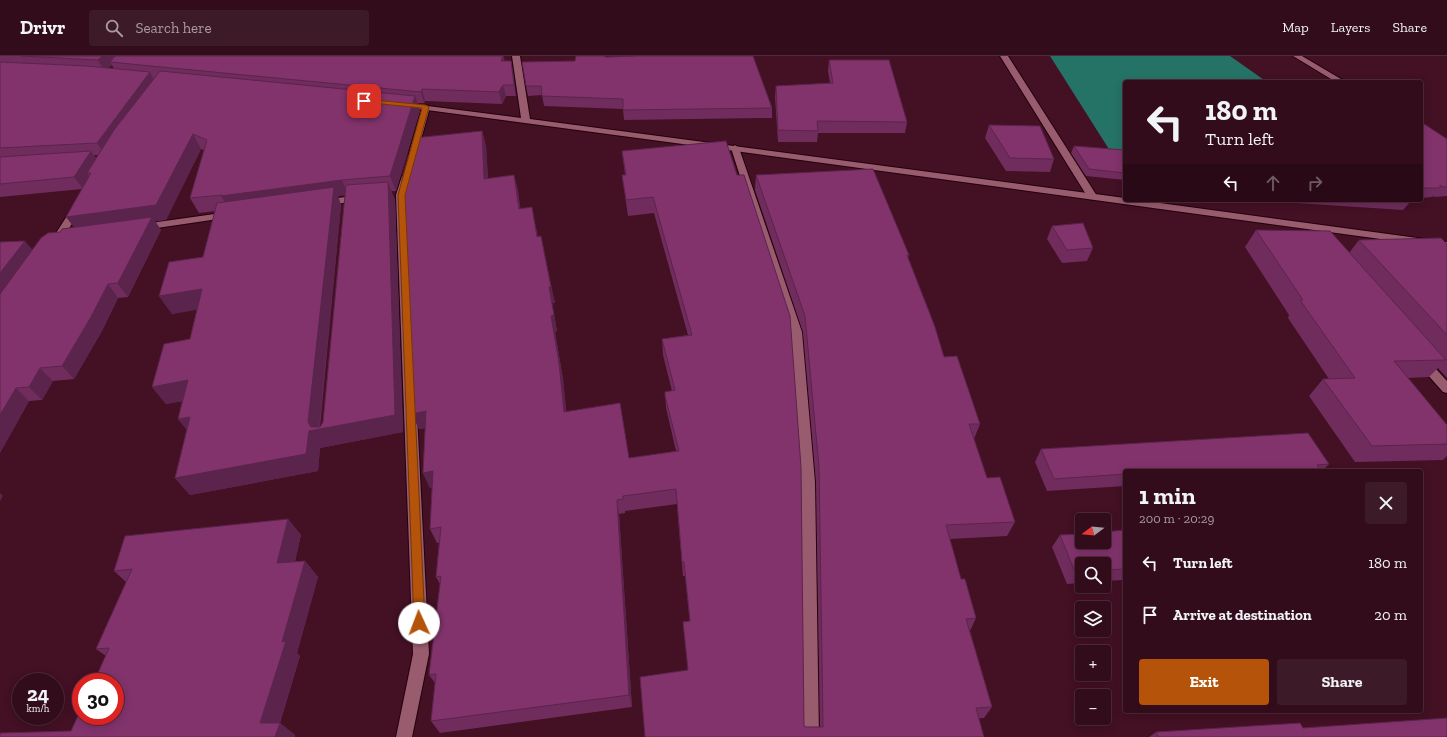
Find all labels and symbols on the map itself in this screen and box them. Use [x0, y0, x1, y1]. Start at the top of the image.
pin [347, 84, 381, 118]
north arrow [1075, 513, 1111, 549]
position arrow [398, 602, 440, 644]
speed limit sign: 30 [72, 673, 124, 725]

